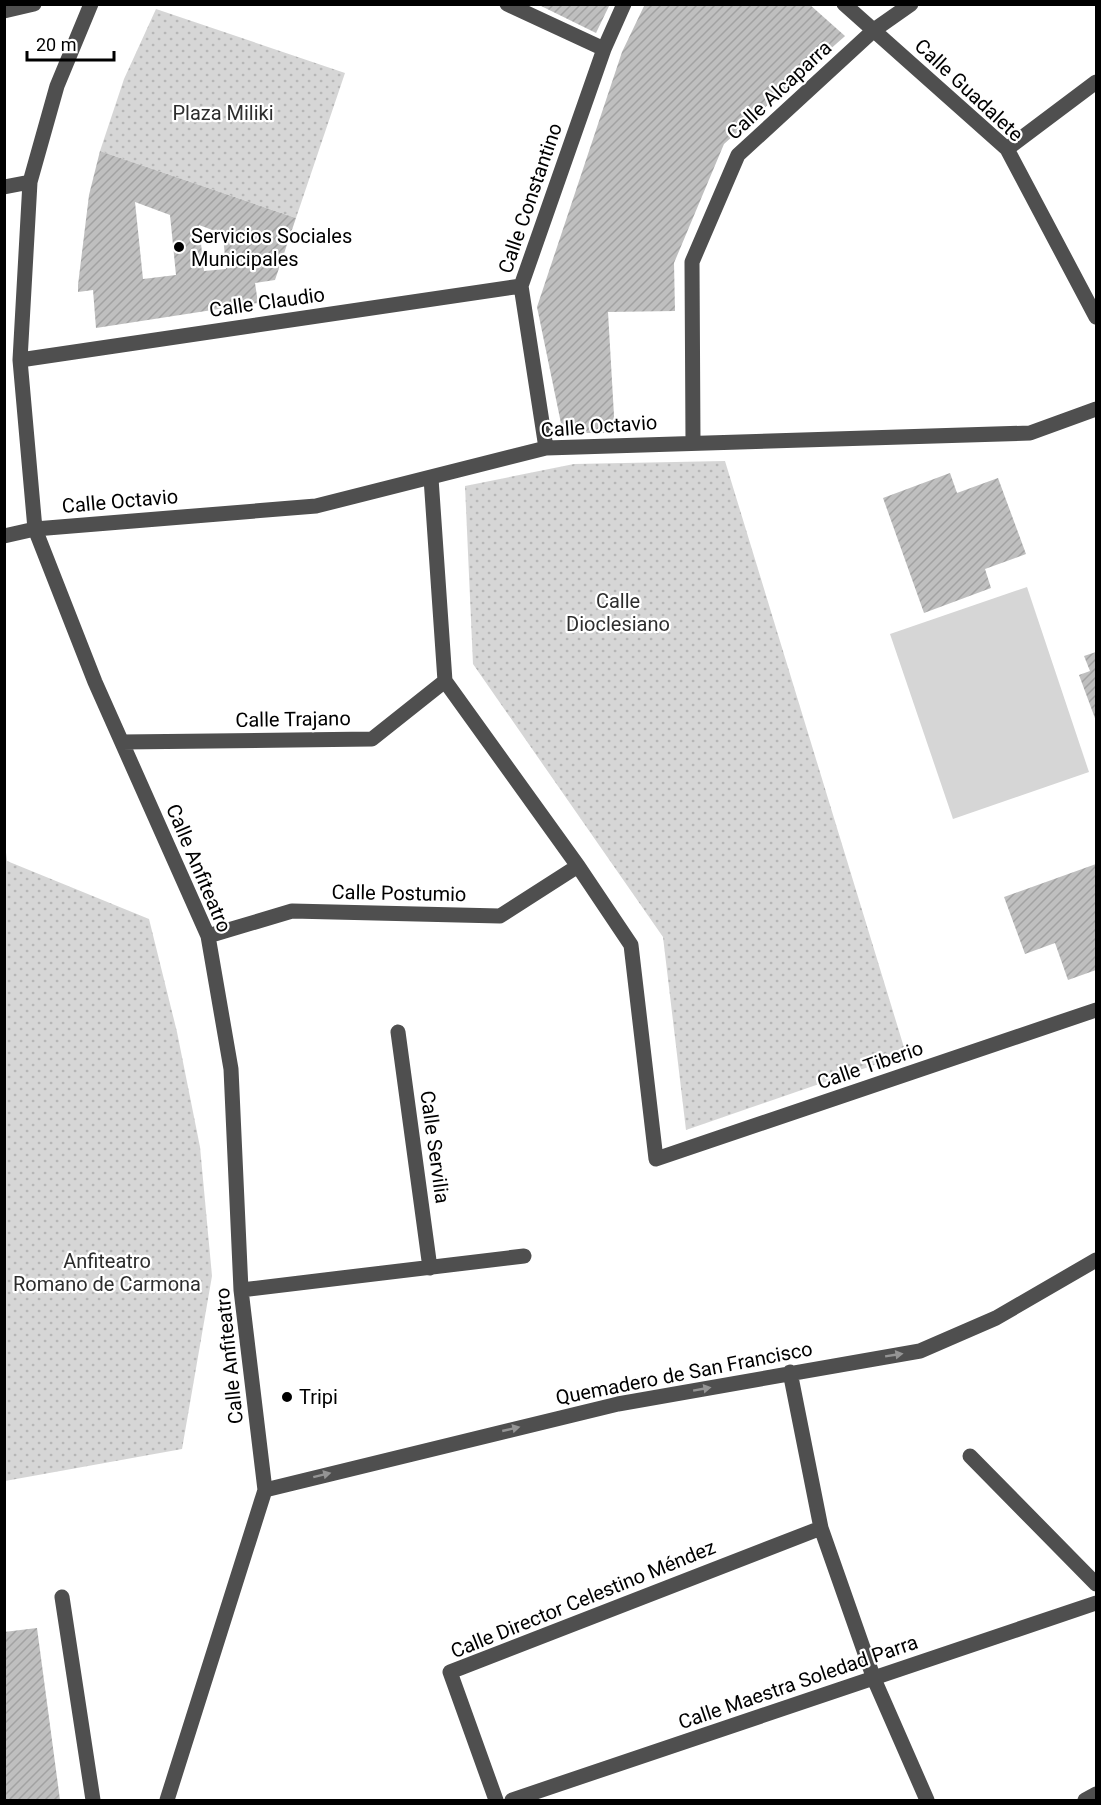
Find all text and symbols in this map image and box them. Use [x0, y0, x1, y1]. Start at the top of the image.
scale bar [27, 24, 114, 62]
text: 20 m [36, 34, 76, 55]
street label: Calle Guadalete [910, 34, 1028, 146]
street label: Calle Alcaparra [722, 35, 836, 145]
park label: Plaza Miliki [172, 101, 274, 125]
street label: Calle Constantino [493, 120, 567, 276]
place label: Servicios Sociales Municipales [191, 224, 352, 271]
marker: Servicios Sociales Municipales [172, 240, 186, 254]
street label: Calle Claudio [208, 282, 326, 322]
street label: Calle Octavio [540, 410, 658, 442]
street label: Calle Octavio [61, 484, 179, 518]
park label: Calle Dioclesiano [566, 589, 670, 636]
street label: Calle Trajano [235, 706, 351, 732]
street label: Calle Anfiteatro [161, 800, 237, 936]
street label: Calle Postumio [331, 880, 467, 906]
street label: Calle Tiberio [814, 1036, 926, 1094]
street label: Calle Servilia [415, 1089, 455, 1205]
park label: Anfiteatro Romano de Carmona [13, 1249, 201, 1296]
street label: Calle Anfiteatro [210, 1287, 248, 1425]
street label: Quemadero de San Francisco [554, 1336, 814, 1410]
one-way arrow [885, 1350, 904, 1359]
one-way arrow [693, 1384, 712, 1393]
place label: Tripi [299, 1385, 338, 1409]
marker: Tripi [280, 1390, 294, 1404]
one-way arrow [502, 1424, 521, 1434]
one-way arrow [313, 1470, 331, 1480]
street label: Calle Director Celestino Méndez [447, 1535, 719, 1663]
street label: Calle Maestra Soledad Parra [675, 1630, 921, 1734]

